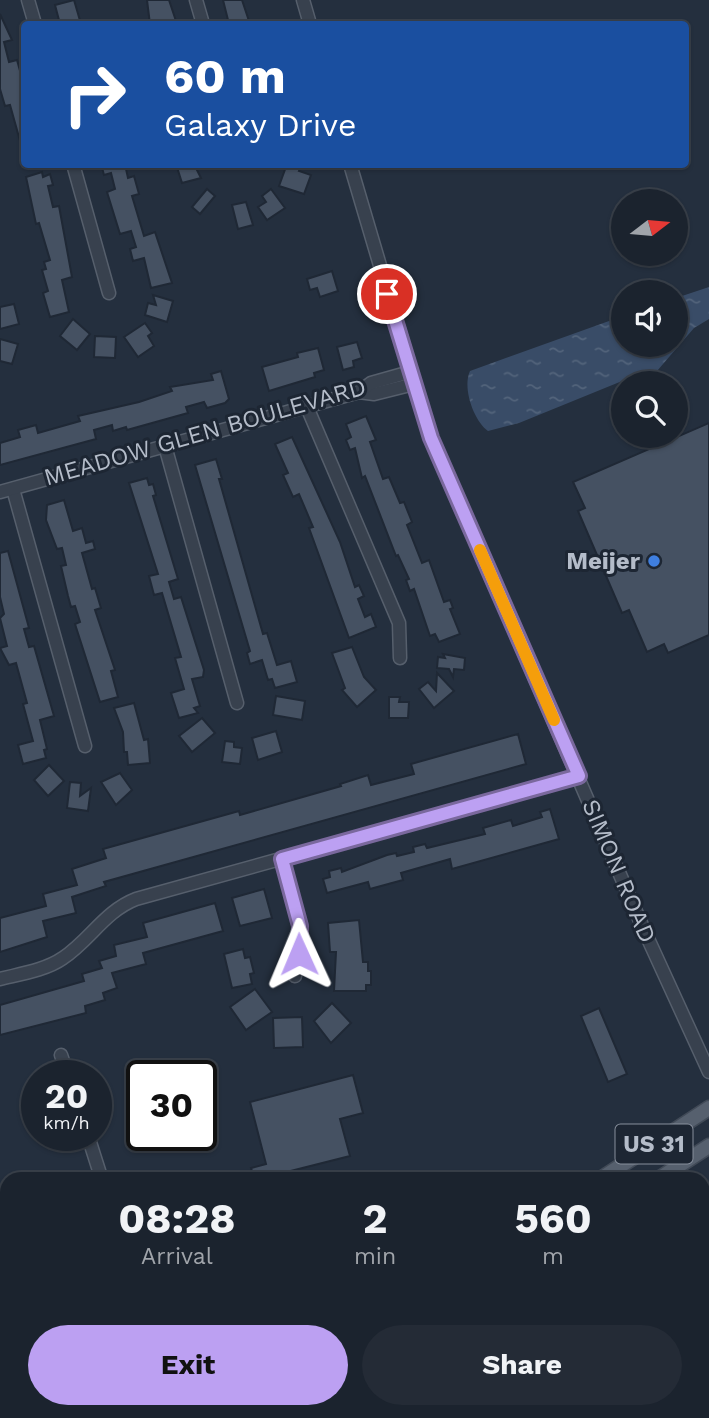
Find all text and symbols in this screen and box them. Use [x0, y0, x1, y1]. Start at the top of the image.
text: 60 m [164, 47, 286, 105]
icon: right [49, 49, 140, 140]
text: Galaxy Drive [164, 106, 356, 144]
north arrow [611, 189, 688, 266]
map controls [611, 189, 688, 448]
pin [357, 264, 417, 324]
icon: arrive [368, 275, 406, 313]
button: sound [611, 280, 688, 357]
button: search [611, 371, 688, 448]
street label: MEADOW GLEN BOULEVARD [41, 373, 369, 491]
place label: Meijer [566, 547, 641, 575]
marker: Meijer [646, 553, 662, 569]
street label: SIMON ROAD [576, 795, 662, 947]
position arrow [262, 917, 336, 991]
speed limit sign: 30 [126, 1060, 217, 1151]
text: 20 [45, 1075, 88, 1117]
text: km/h [43, 1112, 90, 1133]
road number: US 31 [616, 1124, 692, 1163]
text: 08:28 [118, 1194, 236, 1243]
text: 2 [362, 1194, 388, 1243]
text: 560 [514, 1194, 592, 1243]
text: Arrival [141, 1243, 213, 1270]
text: min [354, 1243, 396, 1270]
text: m [542, 1243, 564, 1270]
button: Exit [28, 1325, 348, 1405]
button: Share [362, 1325, 682, 1405]

